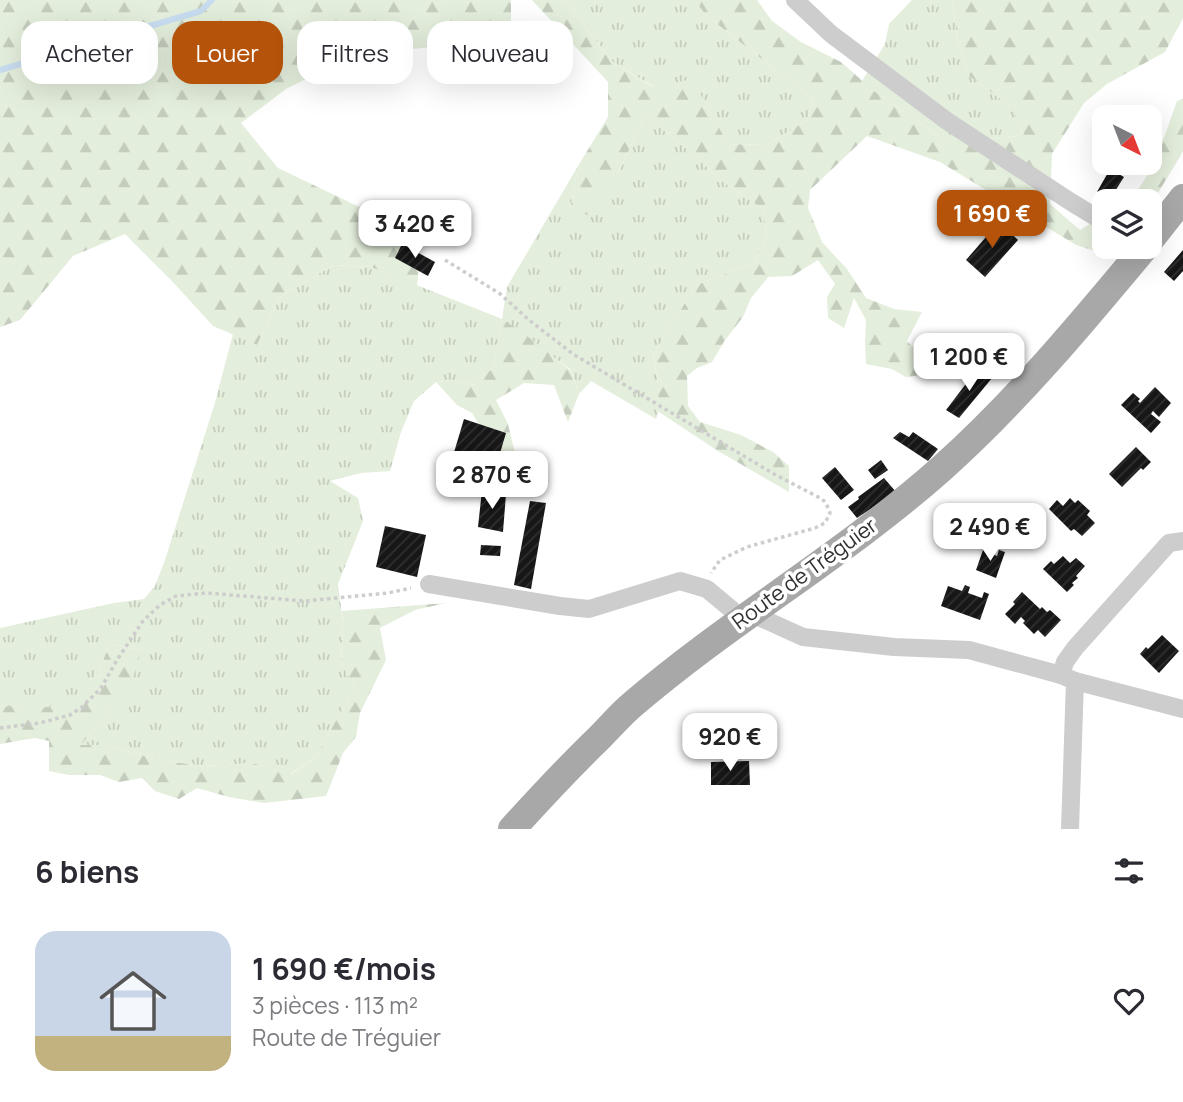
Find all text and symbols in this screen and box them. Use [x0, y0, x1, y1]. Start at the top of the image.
chip: Acheter [21, 21, 158, 84]
chip: Louer [172, 21, 283, 84]
chip: Filtres [297, 21, 413, 84]
chip: Nouveau [427, 21, 573, 84]
north arrow [1092, 105, 1162, 175]
map controls [1092, 105, 1162, 259]
button: layers [1092, 189, 1162, 259]
pin: 1 690 € [927, 190, 1057, 250]
text: 1 690 € [953, 197, 1031, 229]
pin: 3 420 € [350, 201, 480, 260]
text: 3 420 € [374, 207, 456, 239]
pin: 1 200 € [904, 334, 1034, 393]
text: 1 200 € [930, 340, 1008, 372]
pin: 2 870 € [427, 452, 557, 511]
text: 2 870 € [452, 458, 532, 490]
pin: 2 490 € [925, 504, 1055, 563]
text: 2 490 € [949, 510, 1031, 542]
street label: Route de Tréguier [726, 511, 882, 635]
pin: 920 € [681, 714, 779, 773]
text: 920 € [698, 720, 762, 752]
text: 6 biens [35, 851, 139, 892]
icon: filters [1110, 852, 1148, 890]
text: 1 690 €/mois [252, 948, 436, 989]
icon: home [91, 959, 175, 1043]
icon: heart [1110, 982, 1148, 1020]
text: 3 pièces · 113 m² [252, 989, 418, 1021]
text: Route de Tréguier [252, 1021, 441, 1053]

